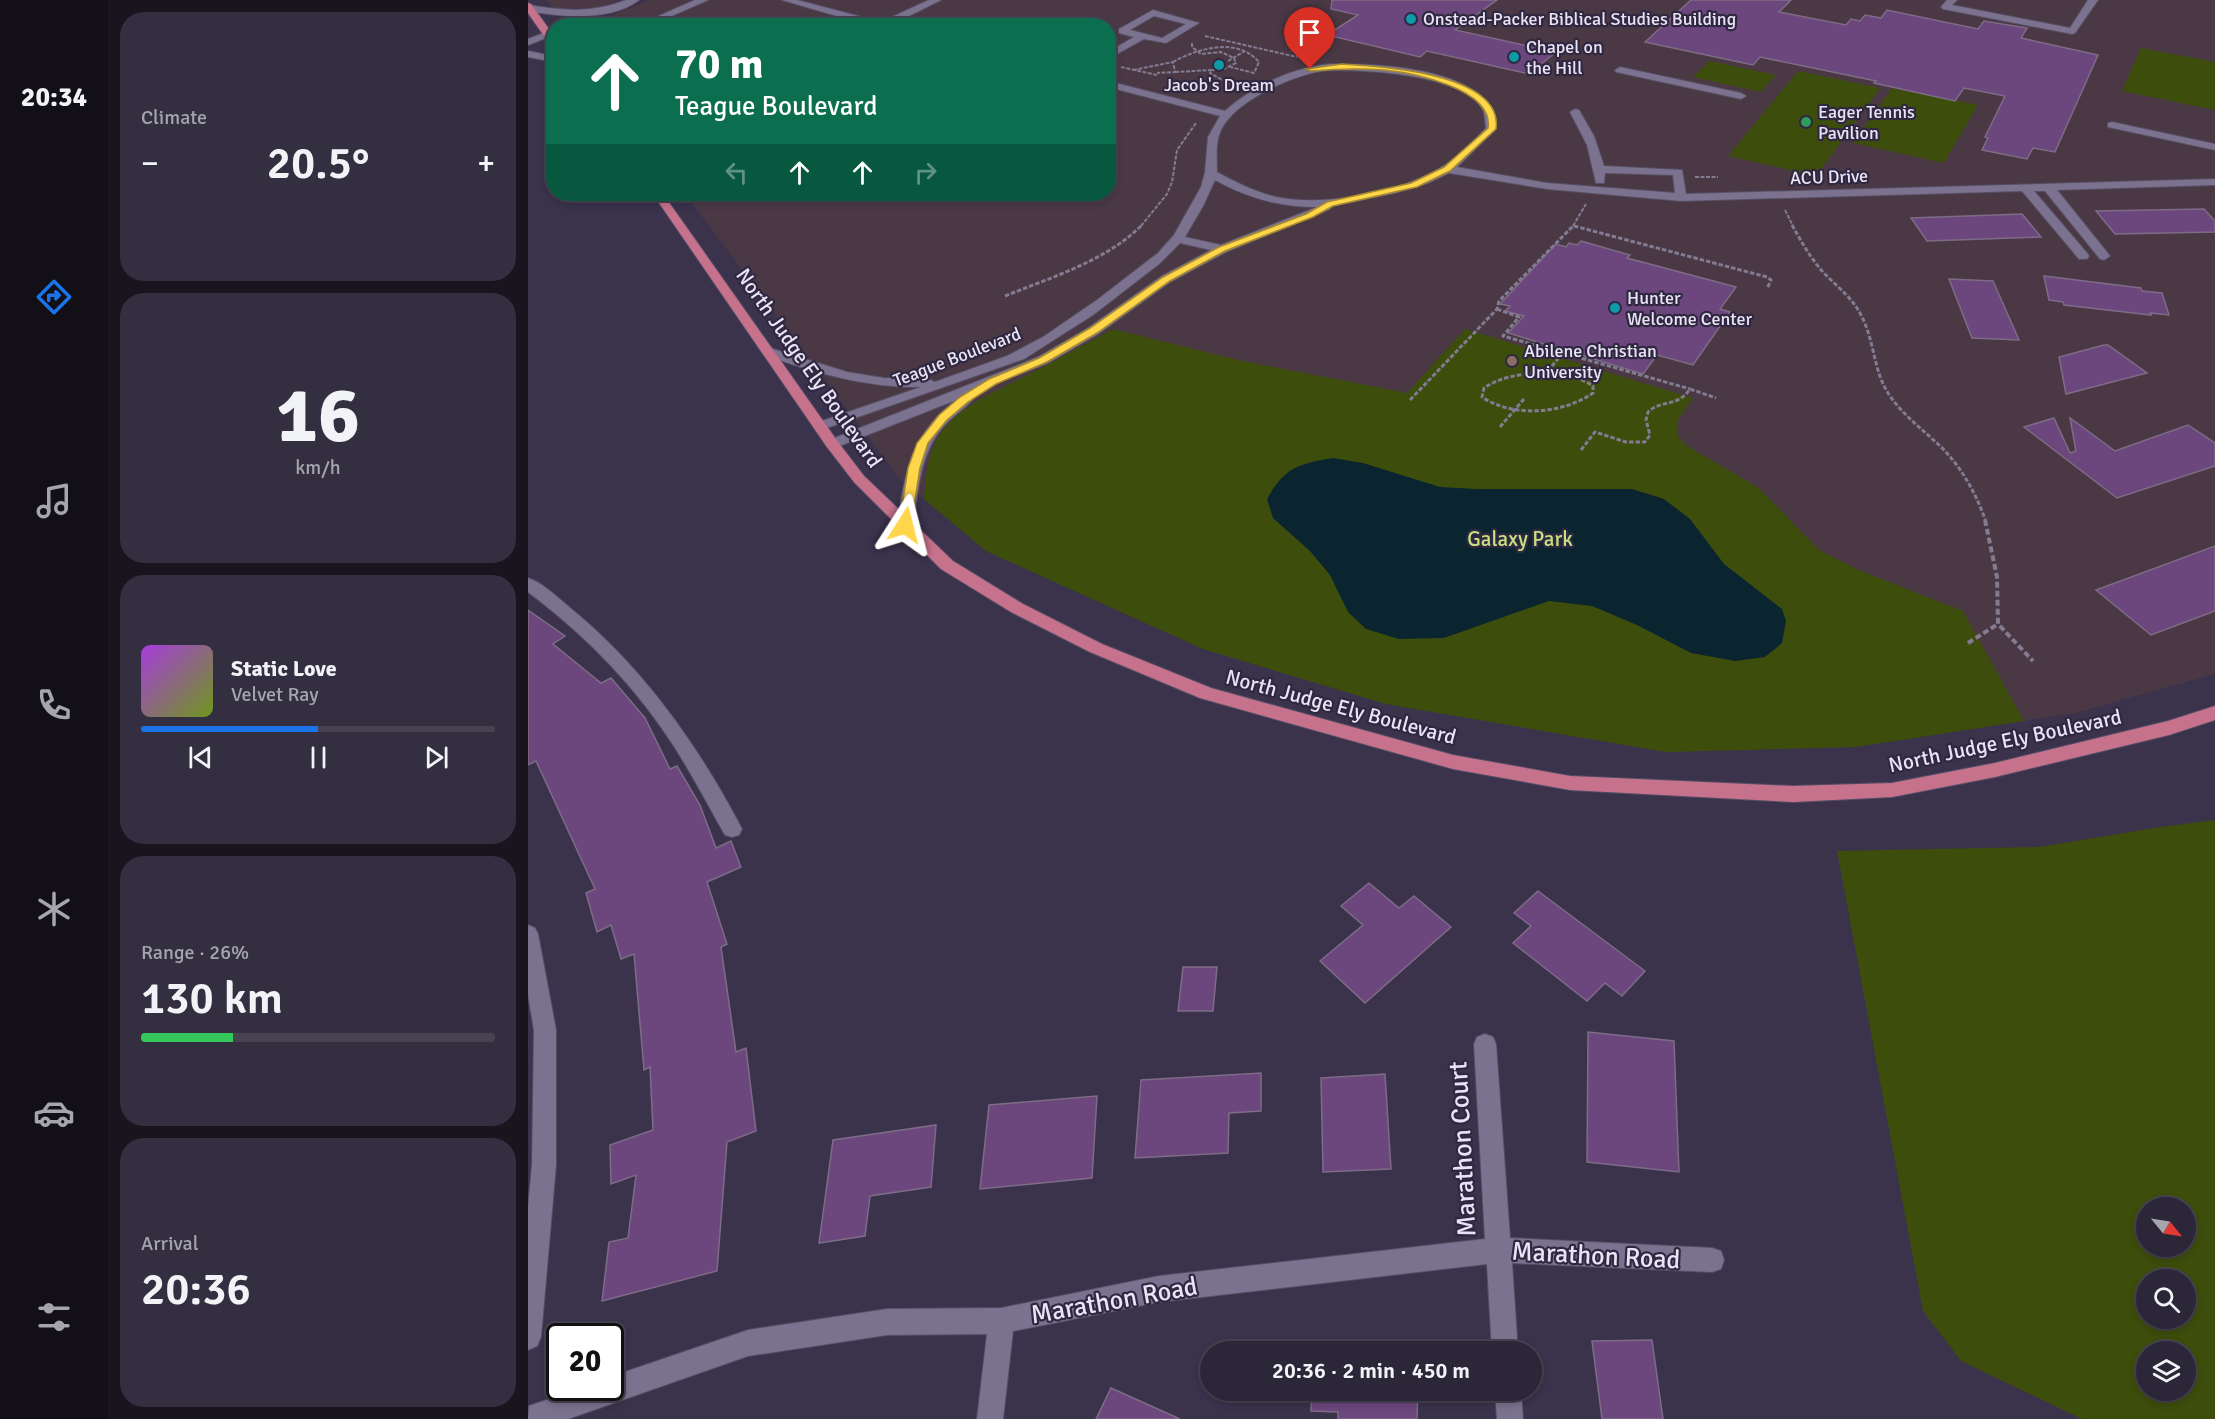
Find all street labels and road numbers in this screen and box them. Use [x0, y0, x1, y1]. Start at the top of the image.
street label: ACU Drive [1790, 165, 1868, 189]
street label: North Judge Ely Boulevard [730, 263, 888, 473]
street label: Teague Boulevard [890, 323, 1024, 391]
street label: North Judge Ely Boulevard [1223, 664, 1459, 750]
street label: North Judge Ely Boulevard [1886, 704, 2124, 778]
street label: Marathon Court [1442, 1060, 1484, 1237]
street label: Marathon Road [1511, 1236, 1681, 1276]
street label: Marathon Road [1028, 1271, 1200, 1331]

